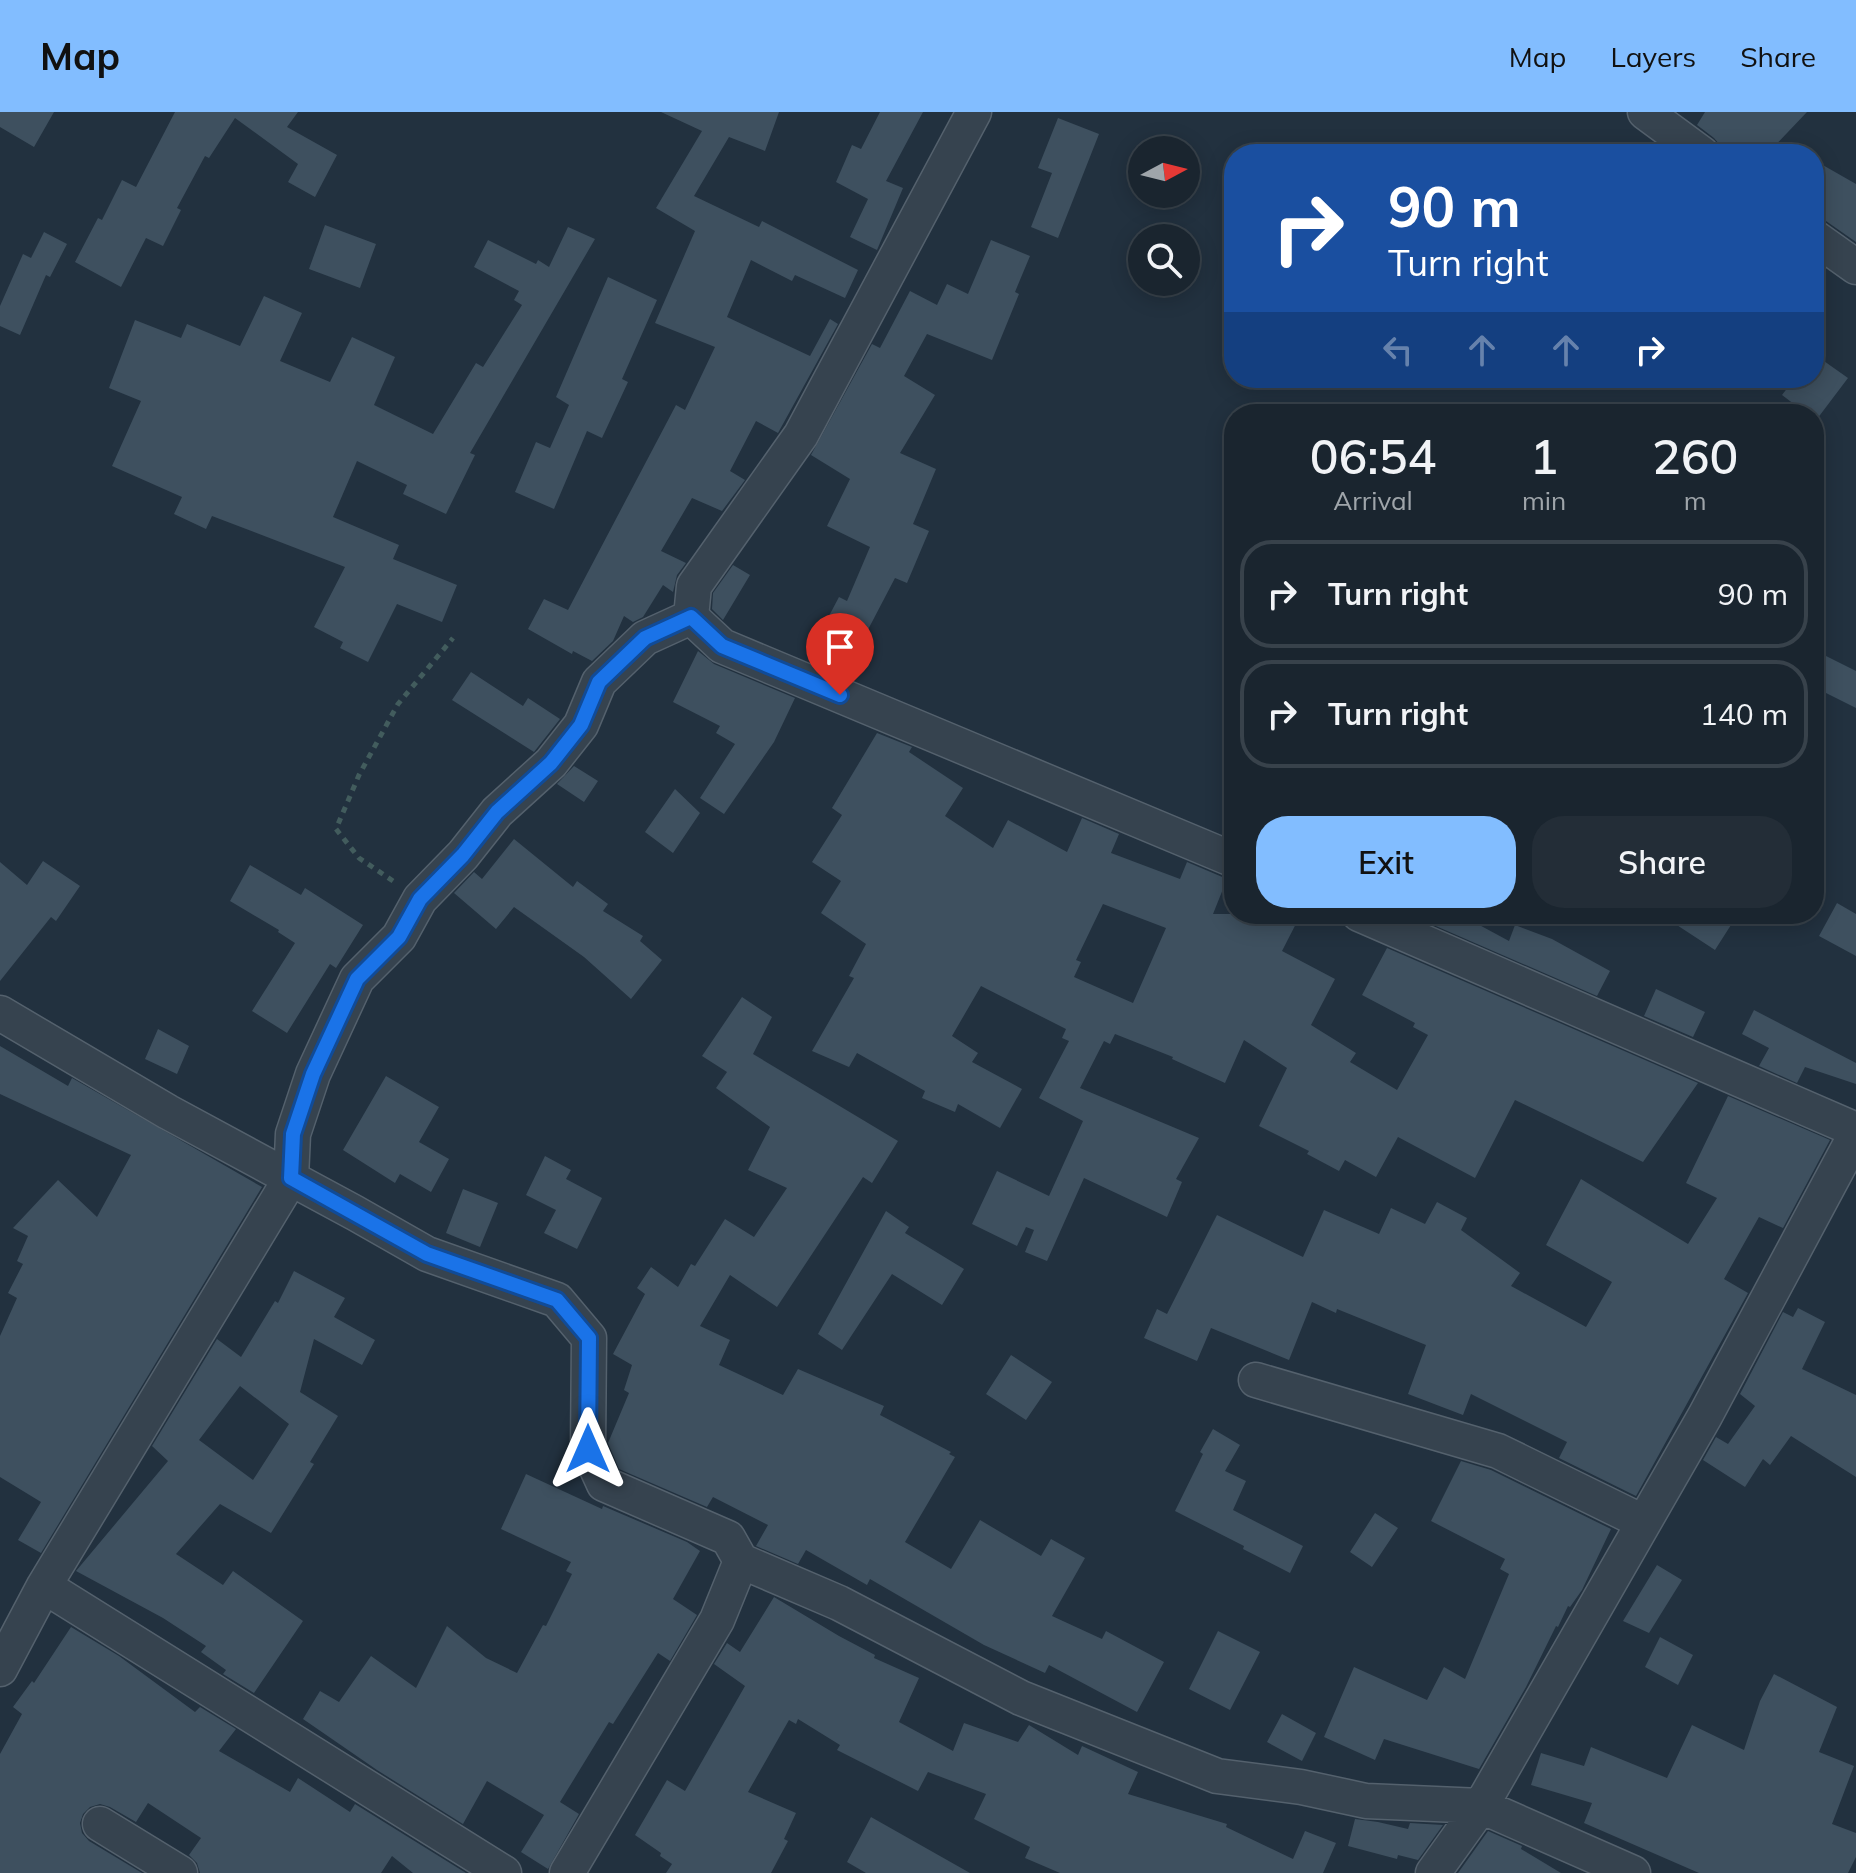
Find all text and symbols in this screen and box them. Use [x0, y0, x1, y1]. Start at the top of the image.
text: Map [40, 32, 120, 80]
text: Map [1509, 39, 1566, 74]
text: Layers [1610, 39, 1696, 74]
text: Share [1740, 39, 1816, 74]
north arrow [1128, 136, 1200, 208]
map controls [1128, 136, 1200, 296]
text: 90 m [1388, 171, 1521, 241]
icon: right [1256, 176, 1360, 280]
button: search [1128, 224, 1200, 296]
text: Turn right [1388, 240, 1549, 285]
icon: left [1376, 328, 1420, 372]
icon: ahead [1460, 328, 1504, 372]
icon: ahead [1544, 328, 1588, 372]
icon: right [1628, 328, 1672, 372]
text: 06:54 [1310, 426, 1436, 486]
text: 1 [1530, 426, 1558, 486]
text: 260 [1652, 426, 1738, 486]
text: Arrival [1333, 484, 1413, 517]
text: min [1522, 484, 1566, 517]
text: m [1684, 484, 1707, 517]
icon: right [1260, 572, 1304, 616]
text: Turn right [1328, 575, 1468, 613]
text: 90 m [1718, 575, 1788, 613]
pin [806, 613, 874, 695]
icon: arrive [818, 625, 862, 669]
icon: right [1260, 692, 1304, 736]
text: Turn right [1328, 695, 1468, 733]
text: 140 m [1700, 695, 1788, 733]
button: Exit [1256, 816, 1516, 908]
button: Share [1532, 816, 1792, 908]
position arrow [546, 1407, 630, 1491]

